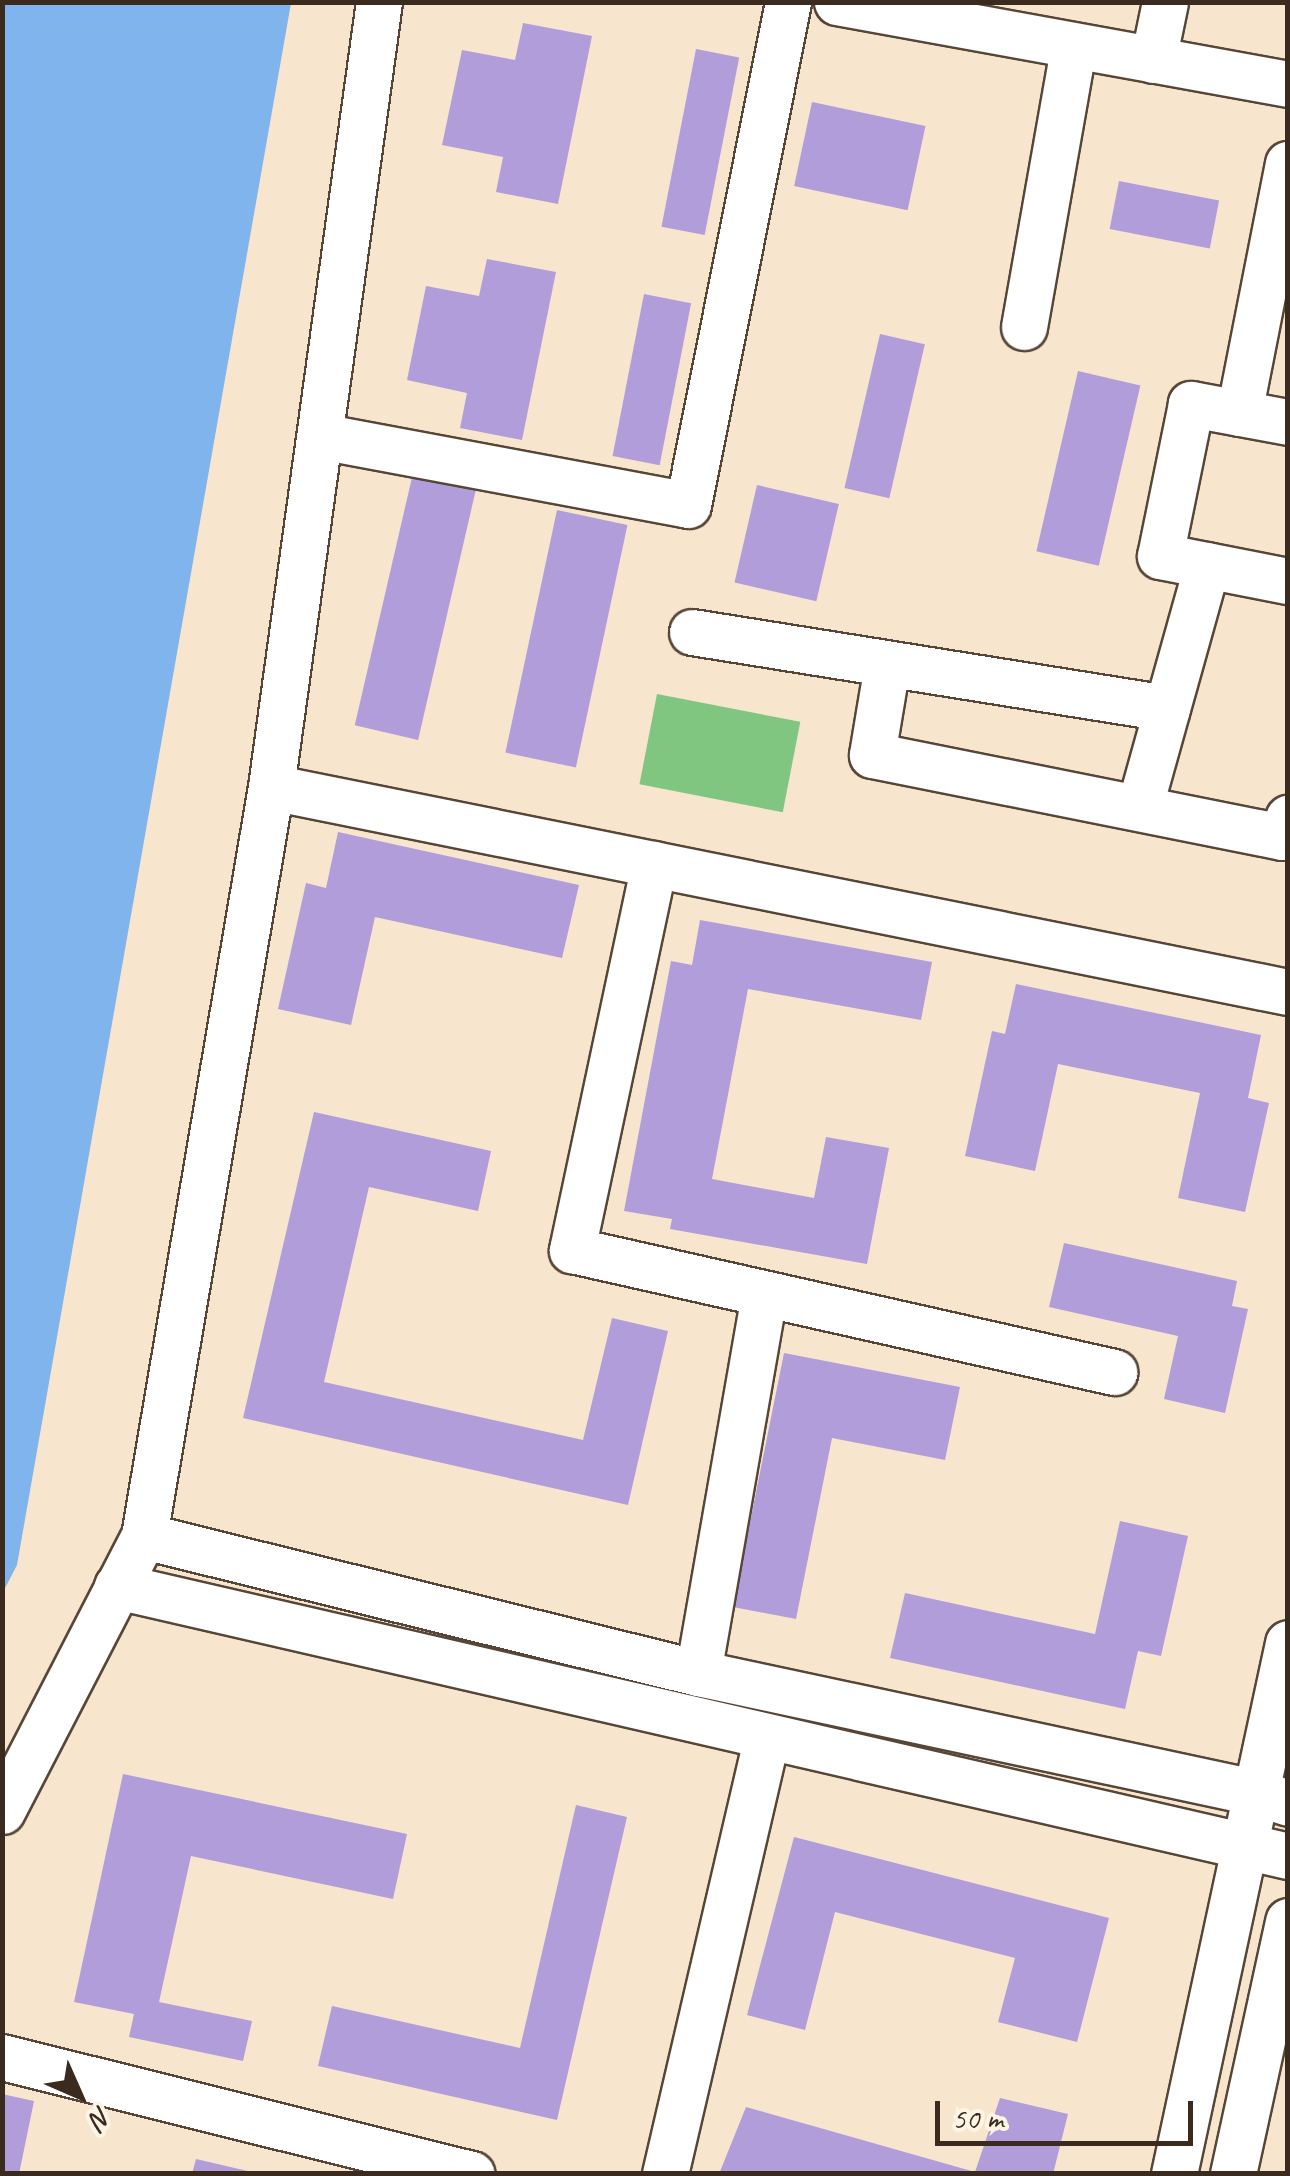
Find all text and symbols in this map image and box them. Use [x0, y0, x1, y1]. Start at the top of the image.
north arrow [30, 2046, 130, 2146]
scale bar [940, 2081, 1198, 2143]
text: N [83, 2099, 120, 2136]
text: 50 m [952, 2099, 1003, 2137]

